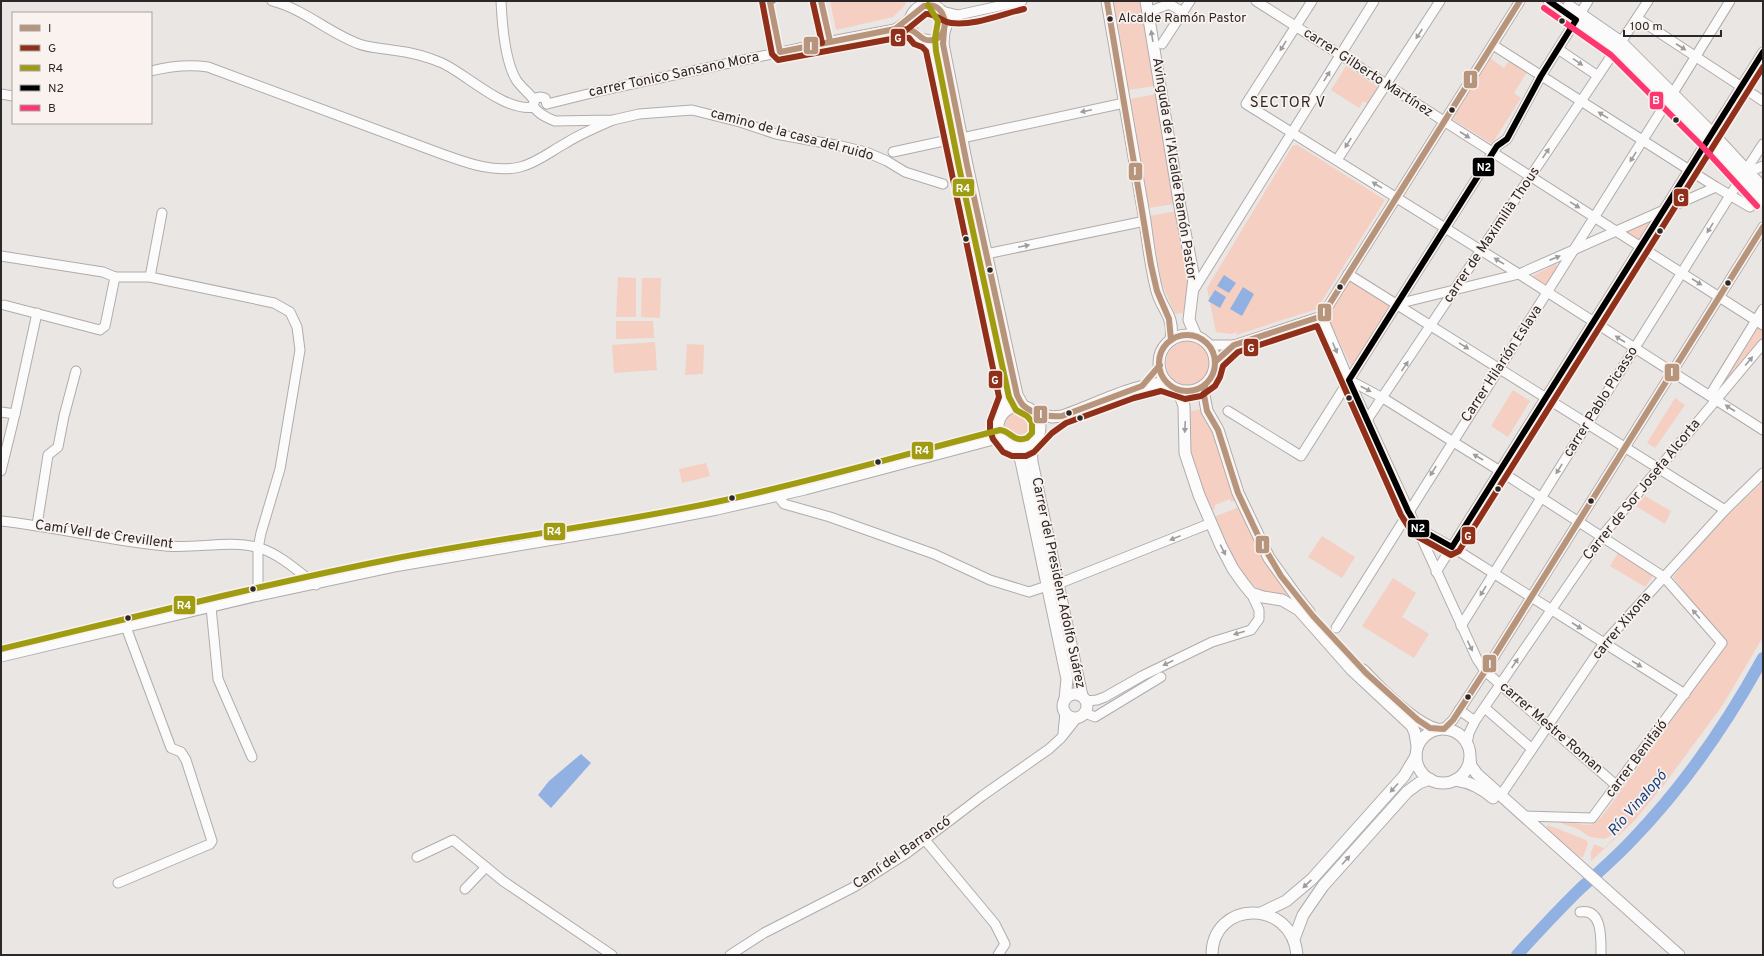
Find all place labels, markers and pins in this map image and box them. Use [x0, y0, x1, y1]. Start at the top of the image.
place label: Alcalde Ramón Pastor [1118, 11, 1246, 27]
marker: Alcalde Ramón Pastor [1105, 14, 1115, 24]
unlabelled marker [1557, 16, 1567, 26]
unlabelled marker [1447, 105, 1457, 115]
unlabelled marker [1671, 115, 1681, 125]
unlabelled marker [1655, 226, 1665, 236]
unlabelled marker [961, 234, 971, 244]
unlabelled marker [985, 265, 995, 275]
unlabelled marker [1723, 278, 1733, 288]
unlabelled marker [1335, 282, 1345, 292]
unlabelled marker [1344, 393, 1354, 403]
unlabelled marker [1064, 408, 1074, 418]
unlabelled marker [1075, 413, 1085, 423]
unlabelled marker [873, 457, 883, 467]
unlabelled marker [1493, 484, 1503, 494]
unlabelled marker [727, 493, 737, 503]
unlabelled marker [1586, 496, 1596, 506]
unlabelled marker [248, 584, 258, 594]
unlabelled marker [123, 613, 133, 623]
unlabelled marker [1463, 692, 1473, 702]

